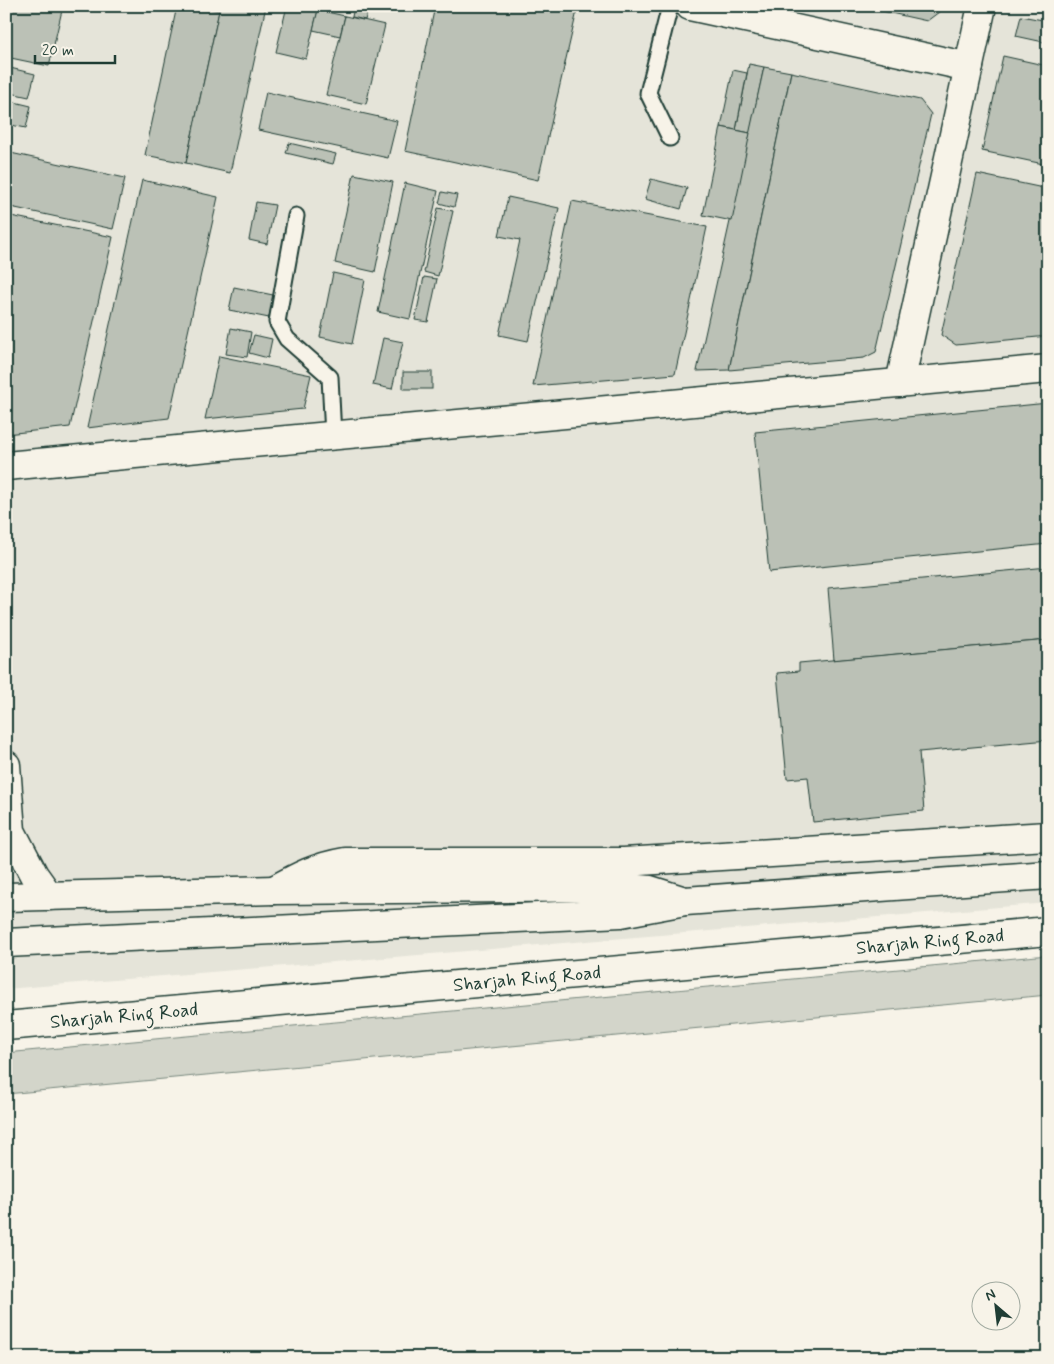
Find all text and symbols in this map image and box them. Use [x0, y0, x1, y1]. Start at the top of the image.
scale bar [35, 32, 115, 64]
text: 20 m [42, 41, 74, 61]
street label: Sharjah Ring Road [855, 923, 1005, 964]
street label: Sharjah Ring Road [452, 960, 602, 1001]
street label: Sharjah Ring Road [49, 997, 199, 1038]
north arrow [972, 1282, 1022, 1332]
text: N [982, 1285, 999, 1306]

